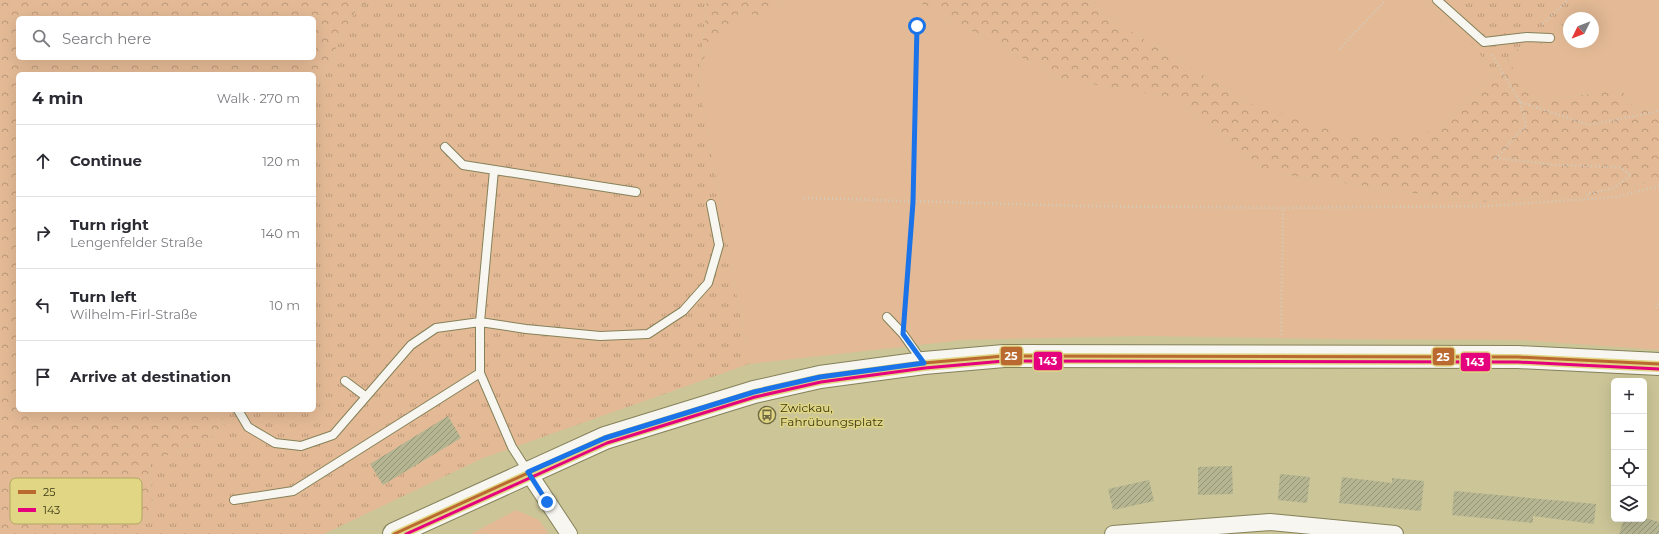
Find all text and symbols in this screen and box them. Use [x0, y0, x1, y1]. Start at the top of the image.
north arrow [1563, 12, 1599, 48]
search box [16, 16, 316, 60]
route start [908, 17, 926, 35]
icon: search [30, 27, 52, 49]
text: Search here [62, 29, 151, 48]
text: 4 min [32, 88, 83, 108]
text: Walk · 270 m [217, 90, 300, 106]
icon: ahead [32, 150, 54, 172]
text: Continue [70, 151, 142, 170]
text: 120 m [262, 153, 300, 169]
text: Turn right [70, 215, 149, 234]
icon: right [32, 222, 54, 244]
text: 140 m [261, 225, 300, 241]
text: Lengenfelder Straße [70, 234, 203, 250]
text: Turn left [70, 287, 137, 306]
icon: left [32, 294, 54, 316]
text: 10 m [270, 297, 300, 313]
text: Wilhelm-Firl-Straße [70, 306, 197, 322]
line badge: 25 [1000, 346, 1023, 366]
line badge: 25 [1432, 347, 1455, 366]
text: 25 [1004, 349, 1018, 363]
text: 25 [1436, 350, 1450, 364]
line badge: 143 [1033, 351, 1063, 371]
line badge: 143 [1460, 352, 1491, 372]
text: 143 [1039, 354, 1058, 368]
text: 143 [1466, 355, 1485, 369]
icon: arrive [32, 366, 54, 388]
text: Arrive at destination [70, 367, 231, 386]
map controls [1611, 378, 1647, 522]
button: + [1611, 378, 1647, 414]
place label: Zwickau, Fahrübungsplatz [780, 400, 883, 429]
bus stop icon: Zwickau, Fahrübungsplatz [757, 405, 777, 425]
button: − [1611, 414, 1647, 450]
button: locate [1611, 450, 1647, 486]
legend [10, 478, 142, 524]
text: 25 [43, 485, 55, 499]
button: layers [1611, 486, 1647, 522]
route end [538, 493, 556, 511]
text: 143 [43, 503, 60, 517]

